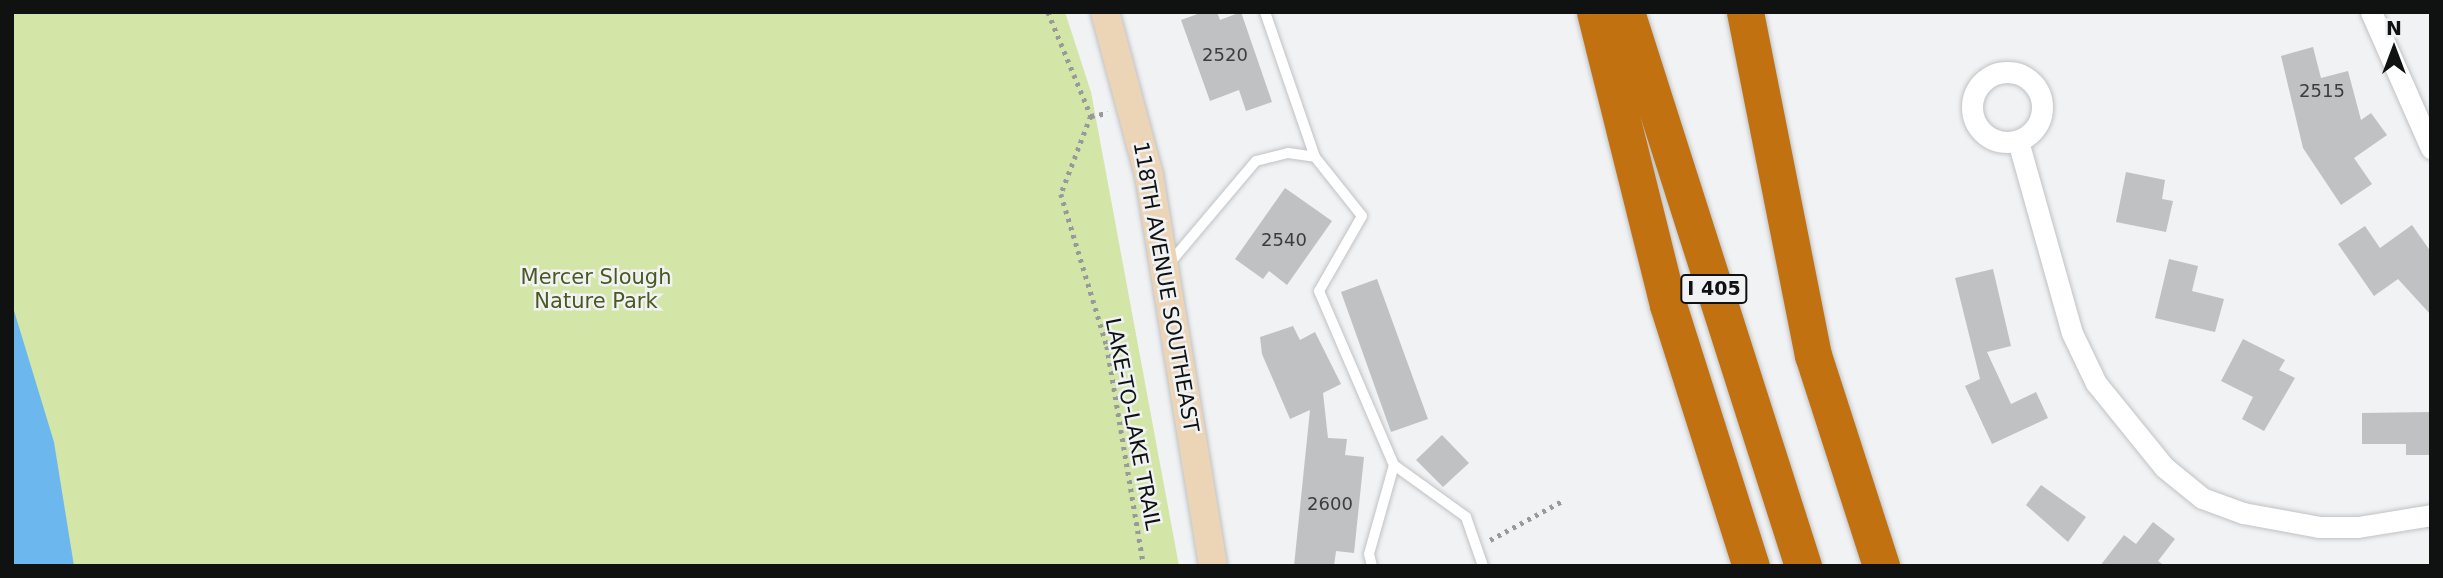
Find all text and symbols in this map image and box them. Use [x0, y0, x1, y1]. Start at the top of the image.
north arrow [2359, 14, 2429, 84]
text: N [2386, 17, 2402, 39]
house number: 2520 [1202, 44, 1248, 66]
house number: 2515 [2299, 80, 2345, 102]
street label: 118TH AVENUE SOUTHEAST [1128, 140, 1204, 434]
house number: 2540 [1261, 229, 1307, 251]
park label: Mercer Slough Nature Park [521, 264, 671, 314]
road number: I 405 [1679, 274, 1749, 304]
street label: LAKE-TO-LAKE TRAIL [1100, 316, 1166, 532]
house number: 2600 [1307, 493, 1353, 515]

